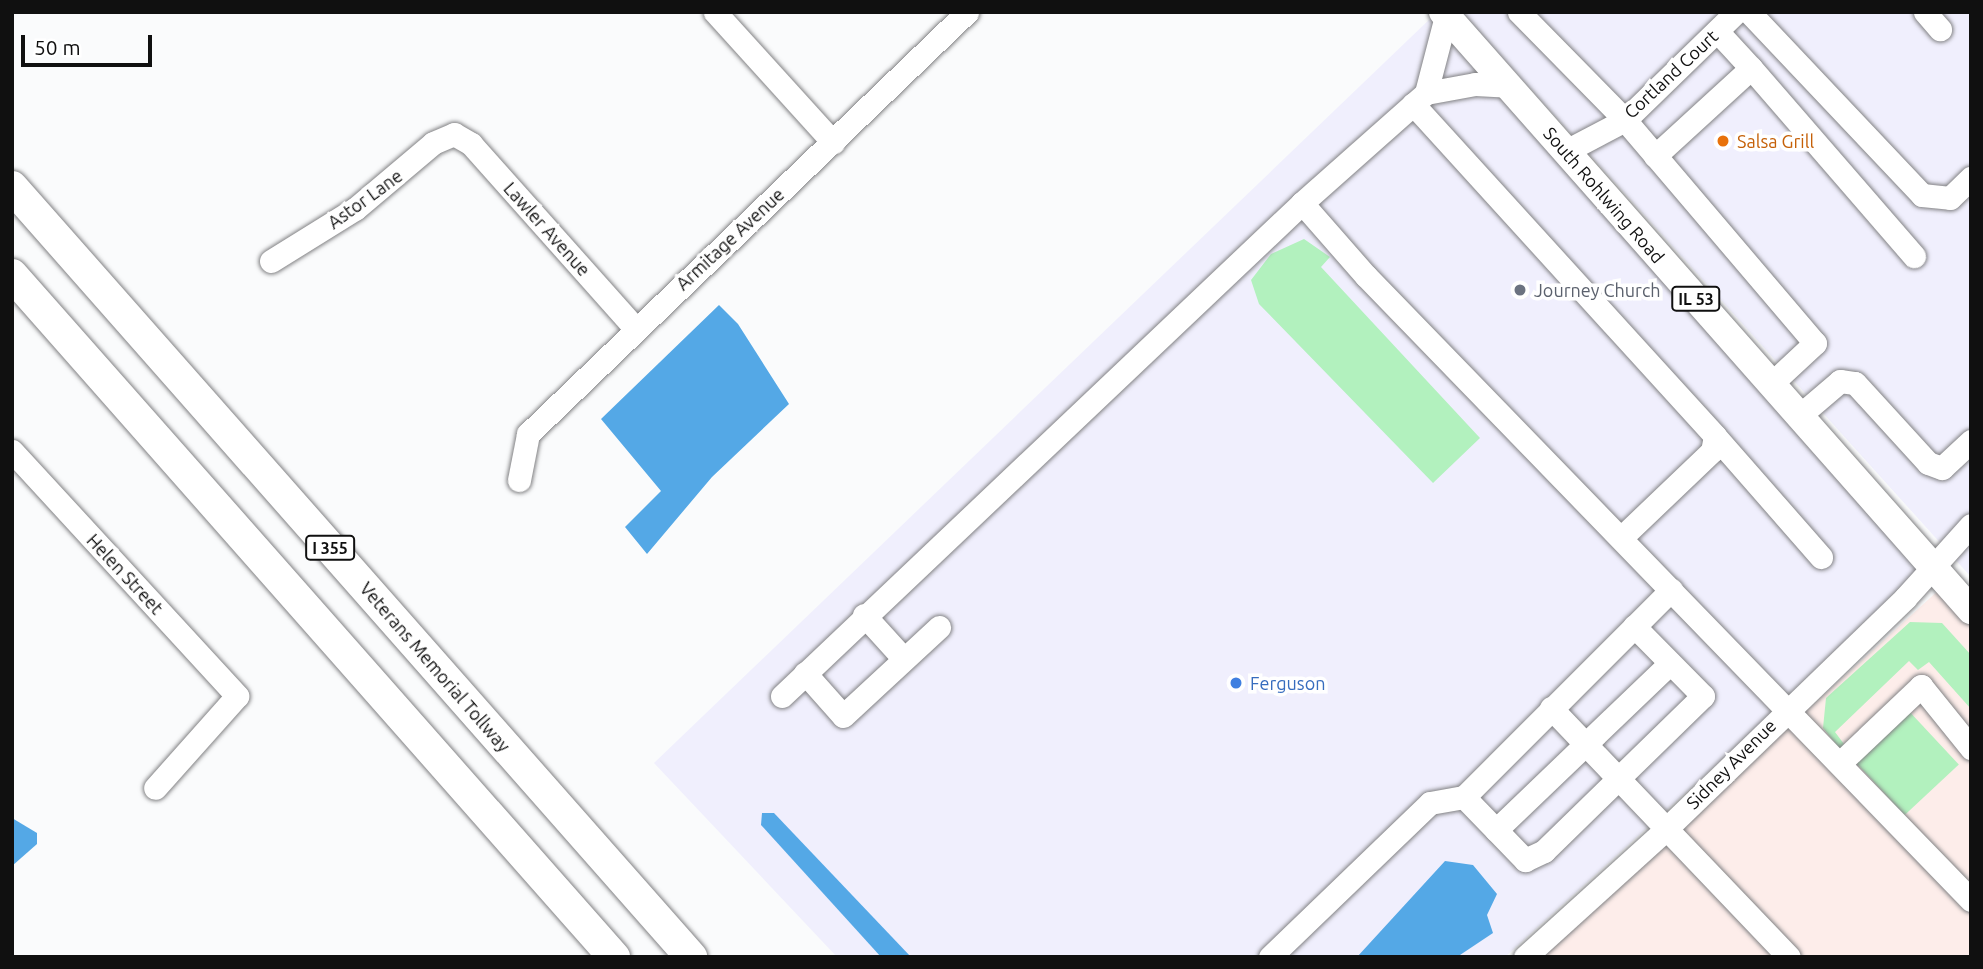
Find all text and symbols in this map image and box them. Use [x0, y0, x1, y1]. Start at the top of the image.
scale bar [24, 21, 156, 65]
street label: Cortland Court [1620, 25, 1722, 123]
text: 50 m [34, 35, 81, 59]
street label: South Rohlwing Road [1539, 123, 1669, 267]
place label: Salsa Grill [1737, 130, 1814, 152]
marker: Salsa Grill [1715, 133, 1731, 149]
street label: Astor Lane [323, 165, 407, 233]
street label: Lawler Avenue [499, 178, 595, 280]
street label: Armitage Avenue [672, 183, 788, 295]
place label: Journey Church [1534, 279, 1661, 301]
marker: Journey Church [1512, 282, 1528, 298]
road number: IL 53 [1670, 286, 1722, 312]
street label: Helen Street [82, 529, 168, 619]
road number: I 355 [304, 536, 356, 561]
street label: Veterans Memorial Tollway [355, 578, 515, 756]
place label: Ferguson [1250, 672, 1325, 694]
marker: Ferguson [1228, 675, 1244, 691]
street label: Sidney Avenue [1682, 715, 1780, 813]

